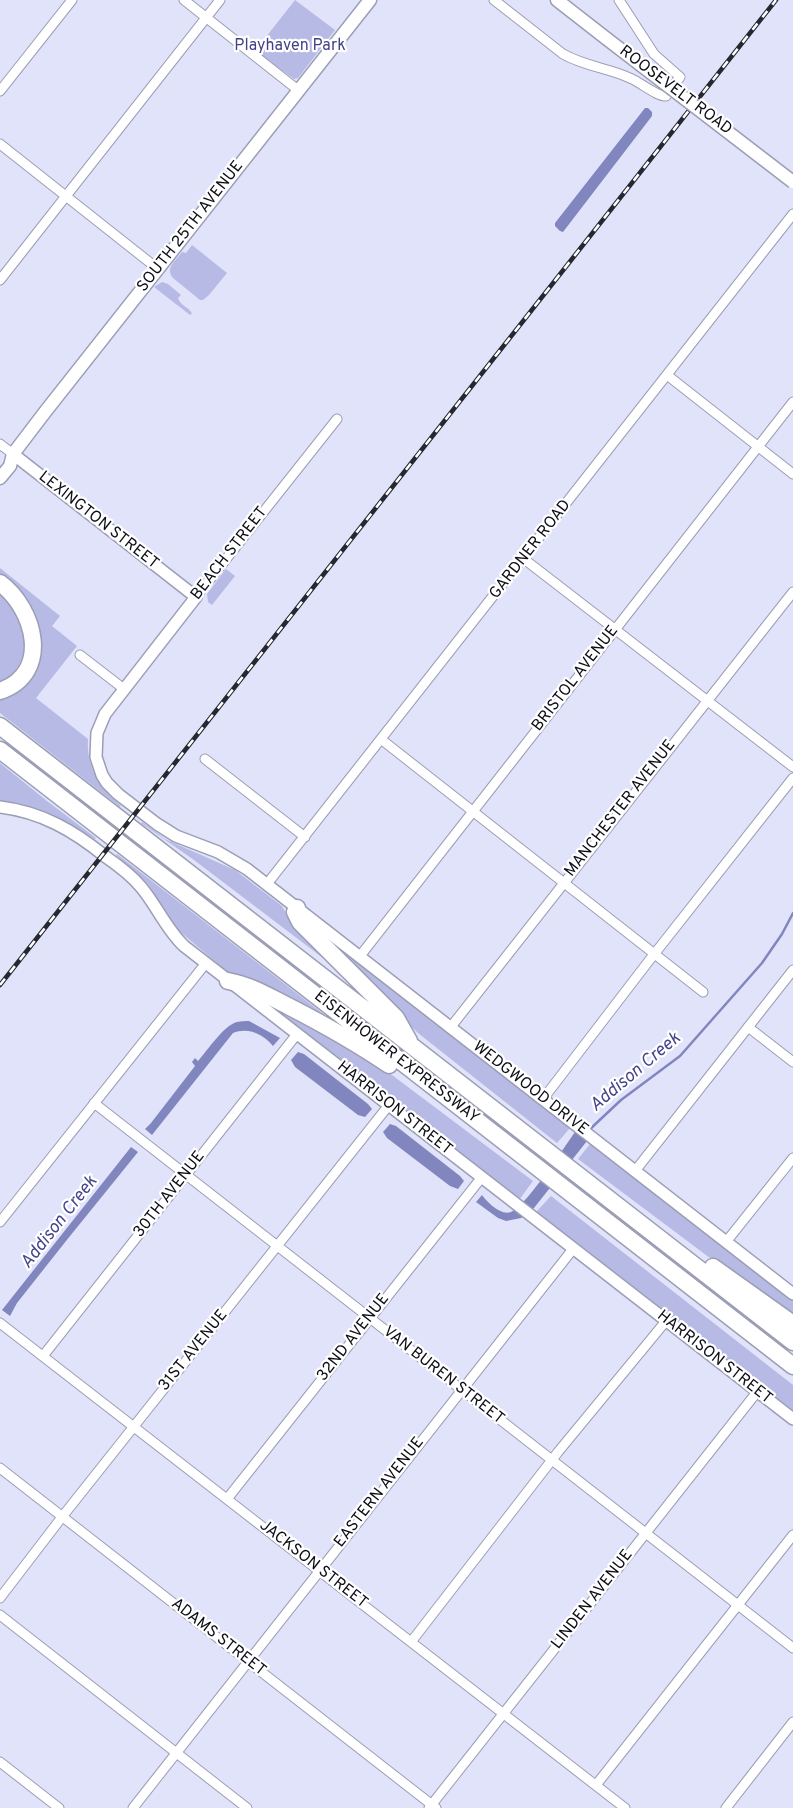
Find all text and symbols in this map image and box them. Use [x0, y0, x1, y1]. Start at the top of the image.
park label: Playhaven Park [234, 37, 346, 57]
street label: ROOSEVELT ROAD [615, 42, 735, 140]
street label: SOUTH 25TH AVENUE [134, 158, 248, 296]
street label: LEXINGTON STREET [34, 468, 162, 574]
street label: GARDNER ROAD [486, 496, 576, 604]
street label: BEACH STREET [188, 504, 272, 604]
street label: BRISTOL AVENUE [529, 622, 623, 736]
street label: MANCHESTER AVENUE [562, 737, 680, 881]
street label: EISENHOWER EXPRESSWAY [310, 988, 482, 1128]
water label: Addison Creek [586, 1029, 686, 1117]
street label: WEDGWOOD DRIVE [468, 1038, 592, 1140]
street label: HARRISON STREET [333, 1058, 455, 1160]
street label: 30TH AVENUE [130, 1148, 210, 1242]
water label: Addison Creek [17, 1172, 103, 1274]
street label: 32ND AVENUE [314, 1290, 394, 1386]
street label: 31ST AVENUE [155, 1307, 233, 1395]
street label: HARRISON STREET [653, 1307, 775, 1409]
street label: VAN BUREN STREET [378, 1323, 508, 1429]
street label: EASTERN AVENUE [331, 1434, 429, 1552]
street label: JACKSON STREET [255, 1517, 371, 1613]
street label: LINDEN AVENUE [548, 1546, 638, 1654]
street label: ADAMS STREET [167, 1595, 269, 1681]

